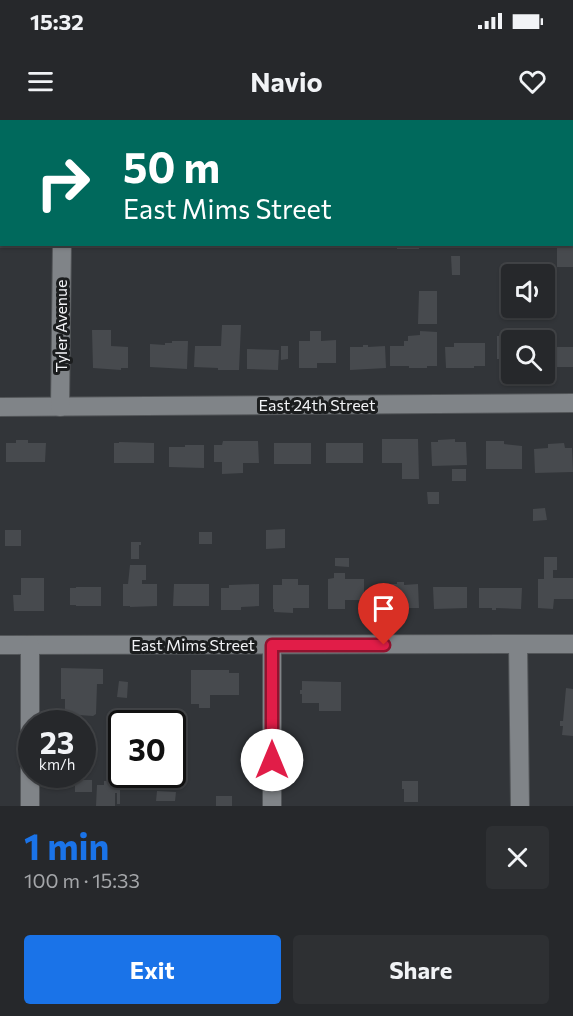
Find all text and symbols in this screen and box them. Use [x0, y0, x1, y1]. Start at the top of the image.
text: 15:32 [30, 8, 84, 35]
icon: menu [24, 65, 57, 98]
text: Navio [250, 65, 323, 98]
icon: heart [516, 65, 549, 98]
text: 50 m [123, 140, 220, 192]
icon: right [24, 144, 102, 222]
text: East Mims Street [123, 192, 332, 225]
map controls [501, 264, 555, 384]
button: sound [501, 264, 555, 318]
street label: Tyler Avenue [51, 280, 70, 372]
button: search [501, 330, 555, 384]
street label: East 24th Street [259, 395, 376, 414]
pin [358, 583, 409, 645]
icon: arrive [367, 592, 400, 625]
street label: East Mims Street [131, 635, 255, 654]
speed limit sign: 30 [108, 710, 186, 788]
text: 23 [40, 723, 74, 760]
position arrow [240, 728, 304, 792]
text: km/h [39, 755, 75, 773]
text: 1 min [24, 823, 109, 867]
button: close [486, 826, 549, 889]
text: 100 m · 15:33 [24, 868, 140, 892]
button: Exit [24, 935, 281, 1004]
button: Share [293, 935, 549, 1004]

